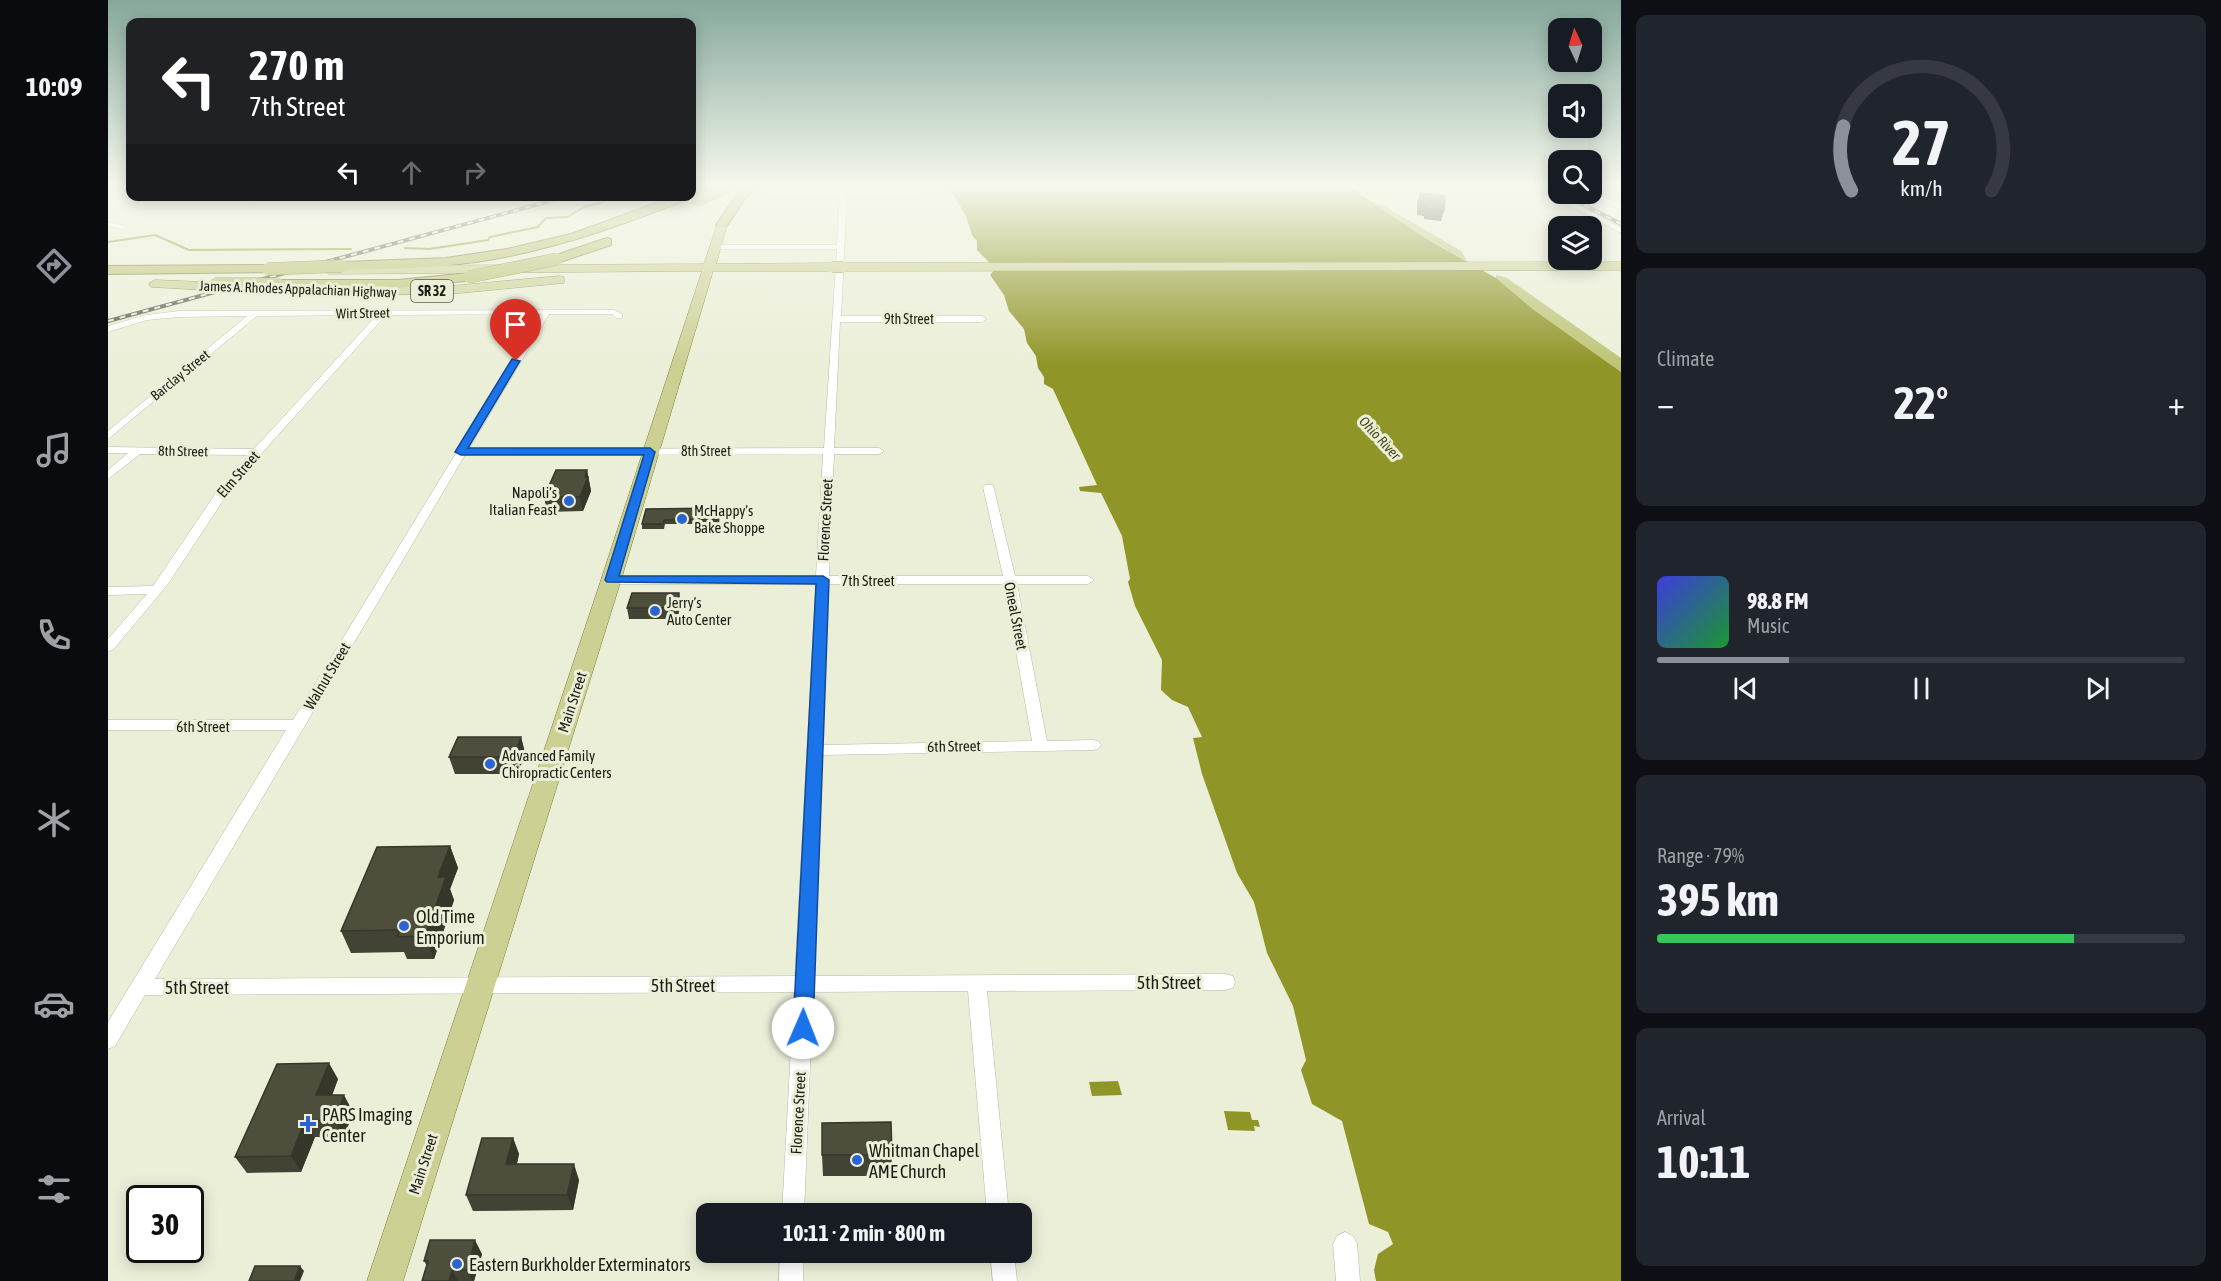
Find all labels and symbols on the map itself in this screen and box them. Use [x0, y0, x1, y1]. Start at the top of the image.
north arrow [1548, 18, 1602, 72]
street label: James A. Rhodes Appalachian Highway [199, 278, 397, 300]
road number: SR 32 [411, 280, 453, 302]
pin [490, 299, 541, 361]
street label: Wirt Street [336, 305, 390, 321]
street label: 9th Street [884, 311, 934, 327]
street label: Barclay Street [147, 346, 213, 404]
water label: Ohio River [1356, 413, 1405, 463]
street label: 8th Street [158, 443, 208, 459]
street label: 8th Street [681, 443, 731, 459]
street label: Elm Street [213, 447, 263, 501]
street label: Florence Street [814, 478, 836, 562]
place label: Napoli’s Italian Feast [489, 484, 557, 518]
marker: Napoli’s Italian Feast [562, 494, 576, 508]
place label: McHappy’s Bake Shoppe [694, 502, 765, 536]
marker: McHappy’s Bake Shoppe [675, 512, 689, 526]
street label: 7th Street [841, 572, 895, 589]
street label: Oneal Street [1001, 581, 1031, 651]
place label: Jerry’s Auto Center [667, 594, 732, 628]
marker: Jerry’s Auto Center [648, 604, 662, 618]
street label: Walnut Street [300, 639, 354, 713]
street label: Main Street [554, 670, 590, 734]
street label: 6th Street [176, 718, 230, 735]
street label: 6th Street [927, 737, 981, 755]
place label: Advanced Family Chiropractic Centers [502, 747, 612, 781]
marker: Advanced Family Chiropractic Centers [483, 757, 497, 771]
place label: Old Time Emporium [416, 906, 485, 948]
marker: Old Time Emporium [397, 919, 411, 933]
street label: 5th Street [1137, 972, 1201, 993]
street label: 5th Street [651, 975, 715, 996]
street label: 5th Street [165, 977, 229, 998]
position arrow [771, 996, 835, 1060]
street label: Florence Street [787, 1071, 809, 1155]
place label: PARS Imaging Center [322, 1104, 412, 1146]
marker: PARS Imaging Center [299, 1115, 317, 1133]
street label: Main Street [405, 1132, 441, 1196]
place label: Whitman Chapel AME Church [869, 1140, 980, 1182]
marker: Whitman Chapel AME Church [850, 1153, 864, 1167]
speed limit sign: 30 [126, 1185, 204, 1263]
place label: Eastern Burkholder Exterminators [469, 1254, 691, 1275]
marker: Eastern Burkholder Exterminators [450, 1257, 464, 1271]

